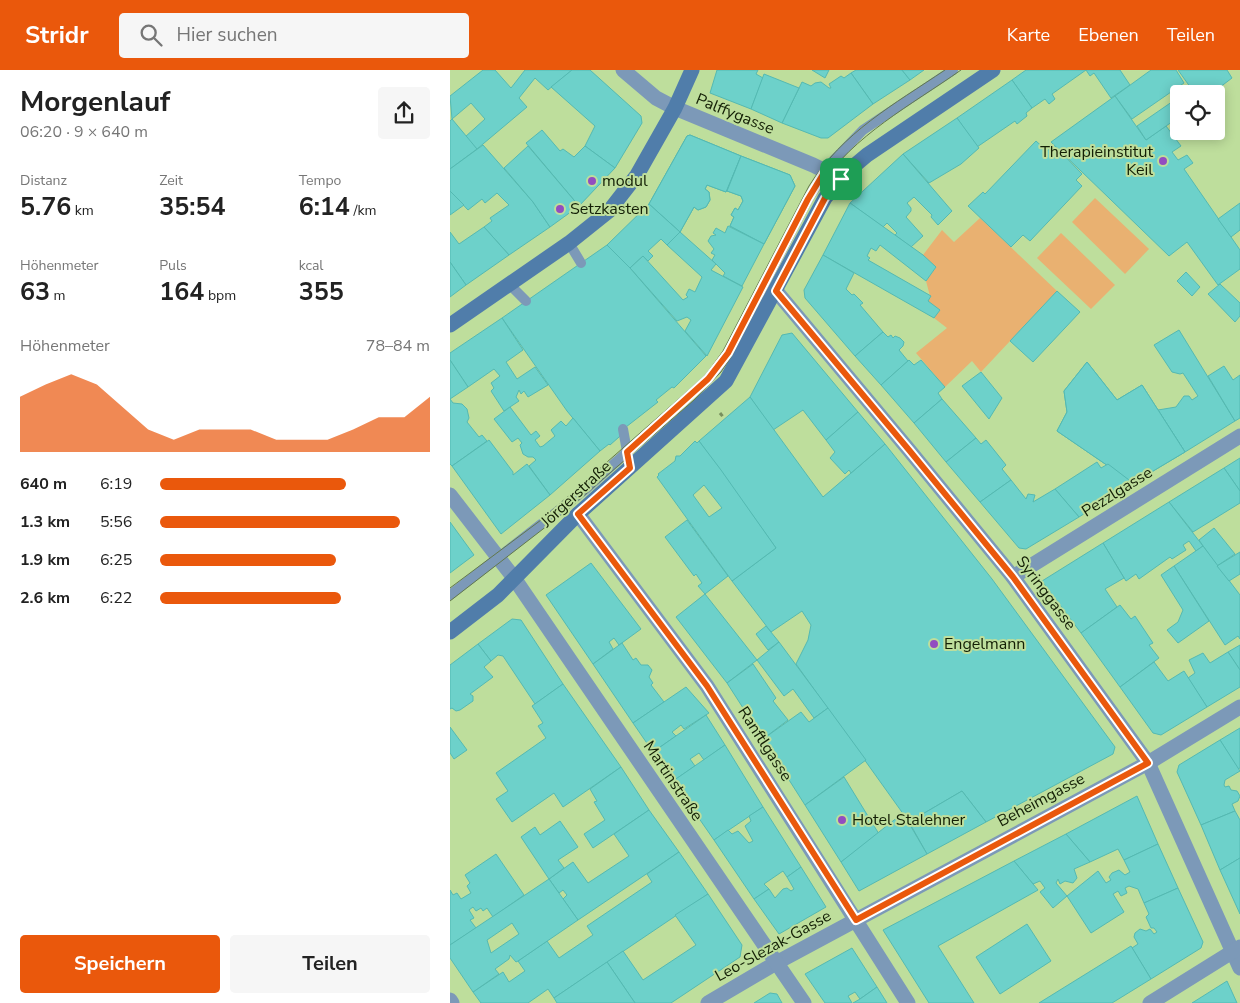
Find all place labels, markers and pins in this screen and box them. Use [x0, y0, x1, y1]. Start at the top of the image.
place label: Therapieinstitut Keil [1040, 141, 1153, 181]
marker: Therapieinstitut Keil [1157, 155, 1169, 167]
pin [820, 158, 862, 200]
place label: modul [602, 170, 648, 192]
marker: modul [586, 175, 598, 187]
place label: Setzkasten [570, 198, 649, 220]
marker: Setzkasten [554, 203, 566, 215]
place label: Engelmann [944, 633, 1025, 655]
marker: Engelmann [928, 638, 940, 650]
place label: Hotel Stalehner [852, 809, 966, 831]
marker: Hotel Stalehner [836, 814, 848, 826]

